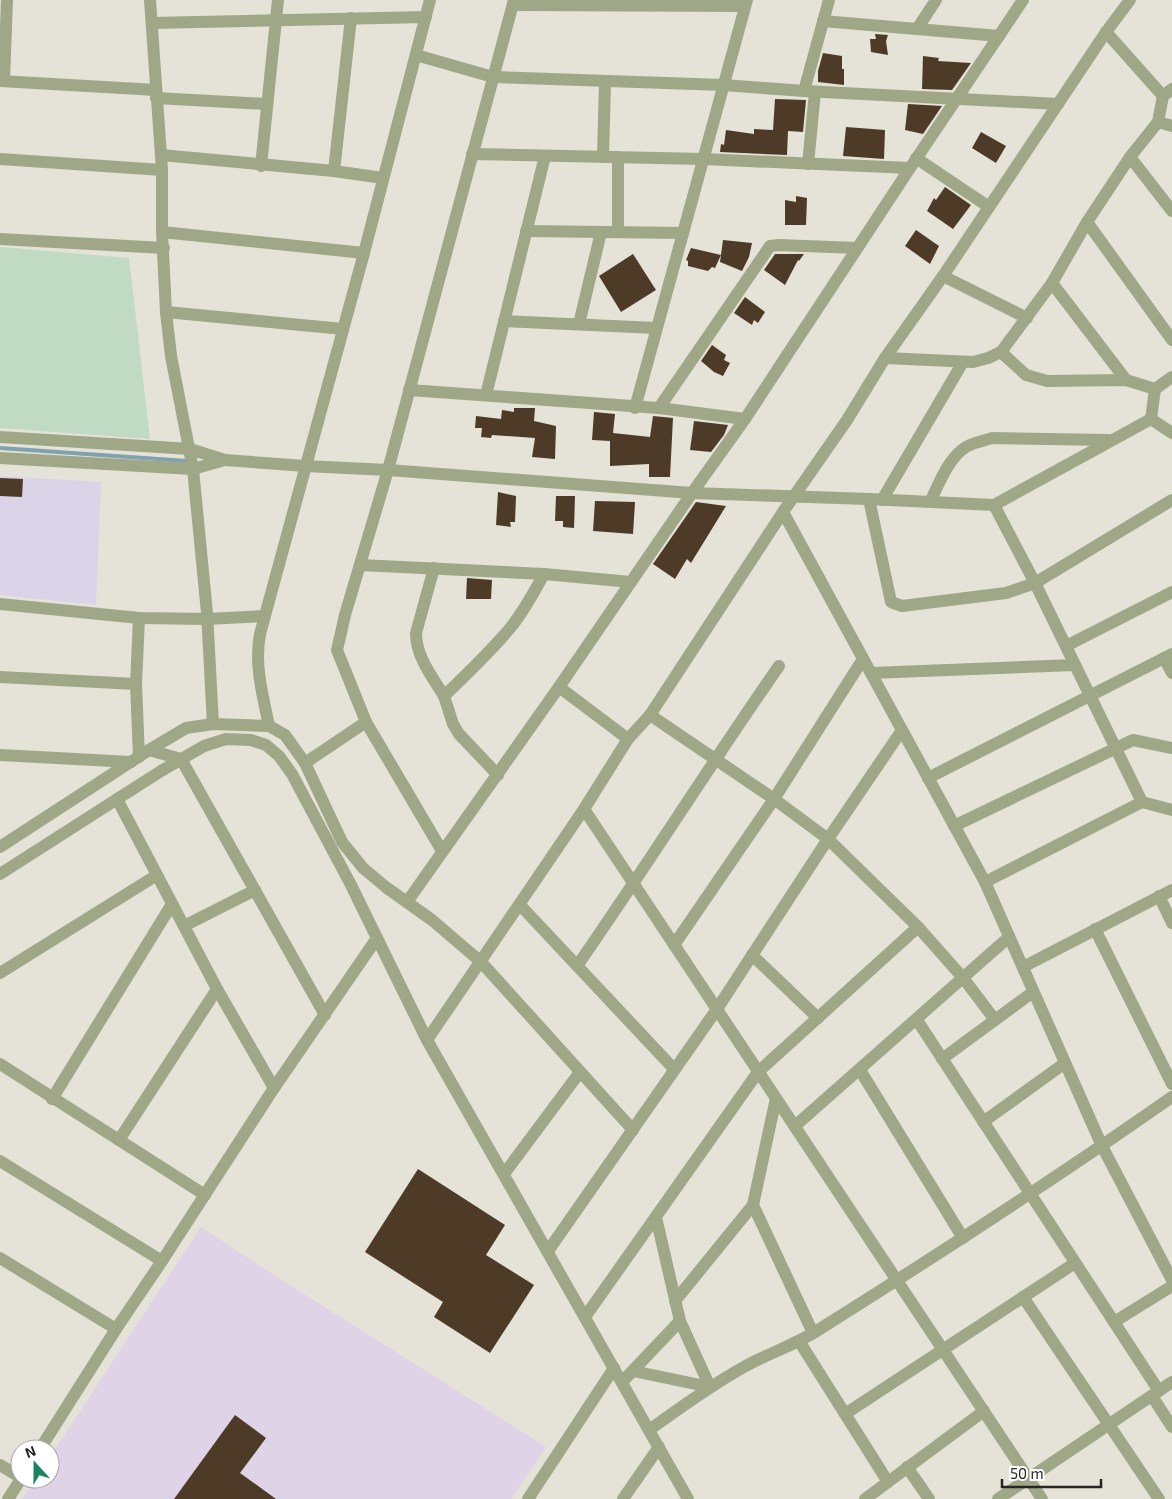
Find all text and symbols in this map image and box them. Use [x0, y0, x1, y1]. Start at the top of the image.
north arrow [10, 1439, 60, 1489]
text: N [22, 1442, 38, 1461]
scale bar [1002, 1456, 1101, 1488]
text: 50 m [1010, 1464, 1044, 1482]

